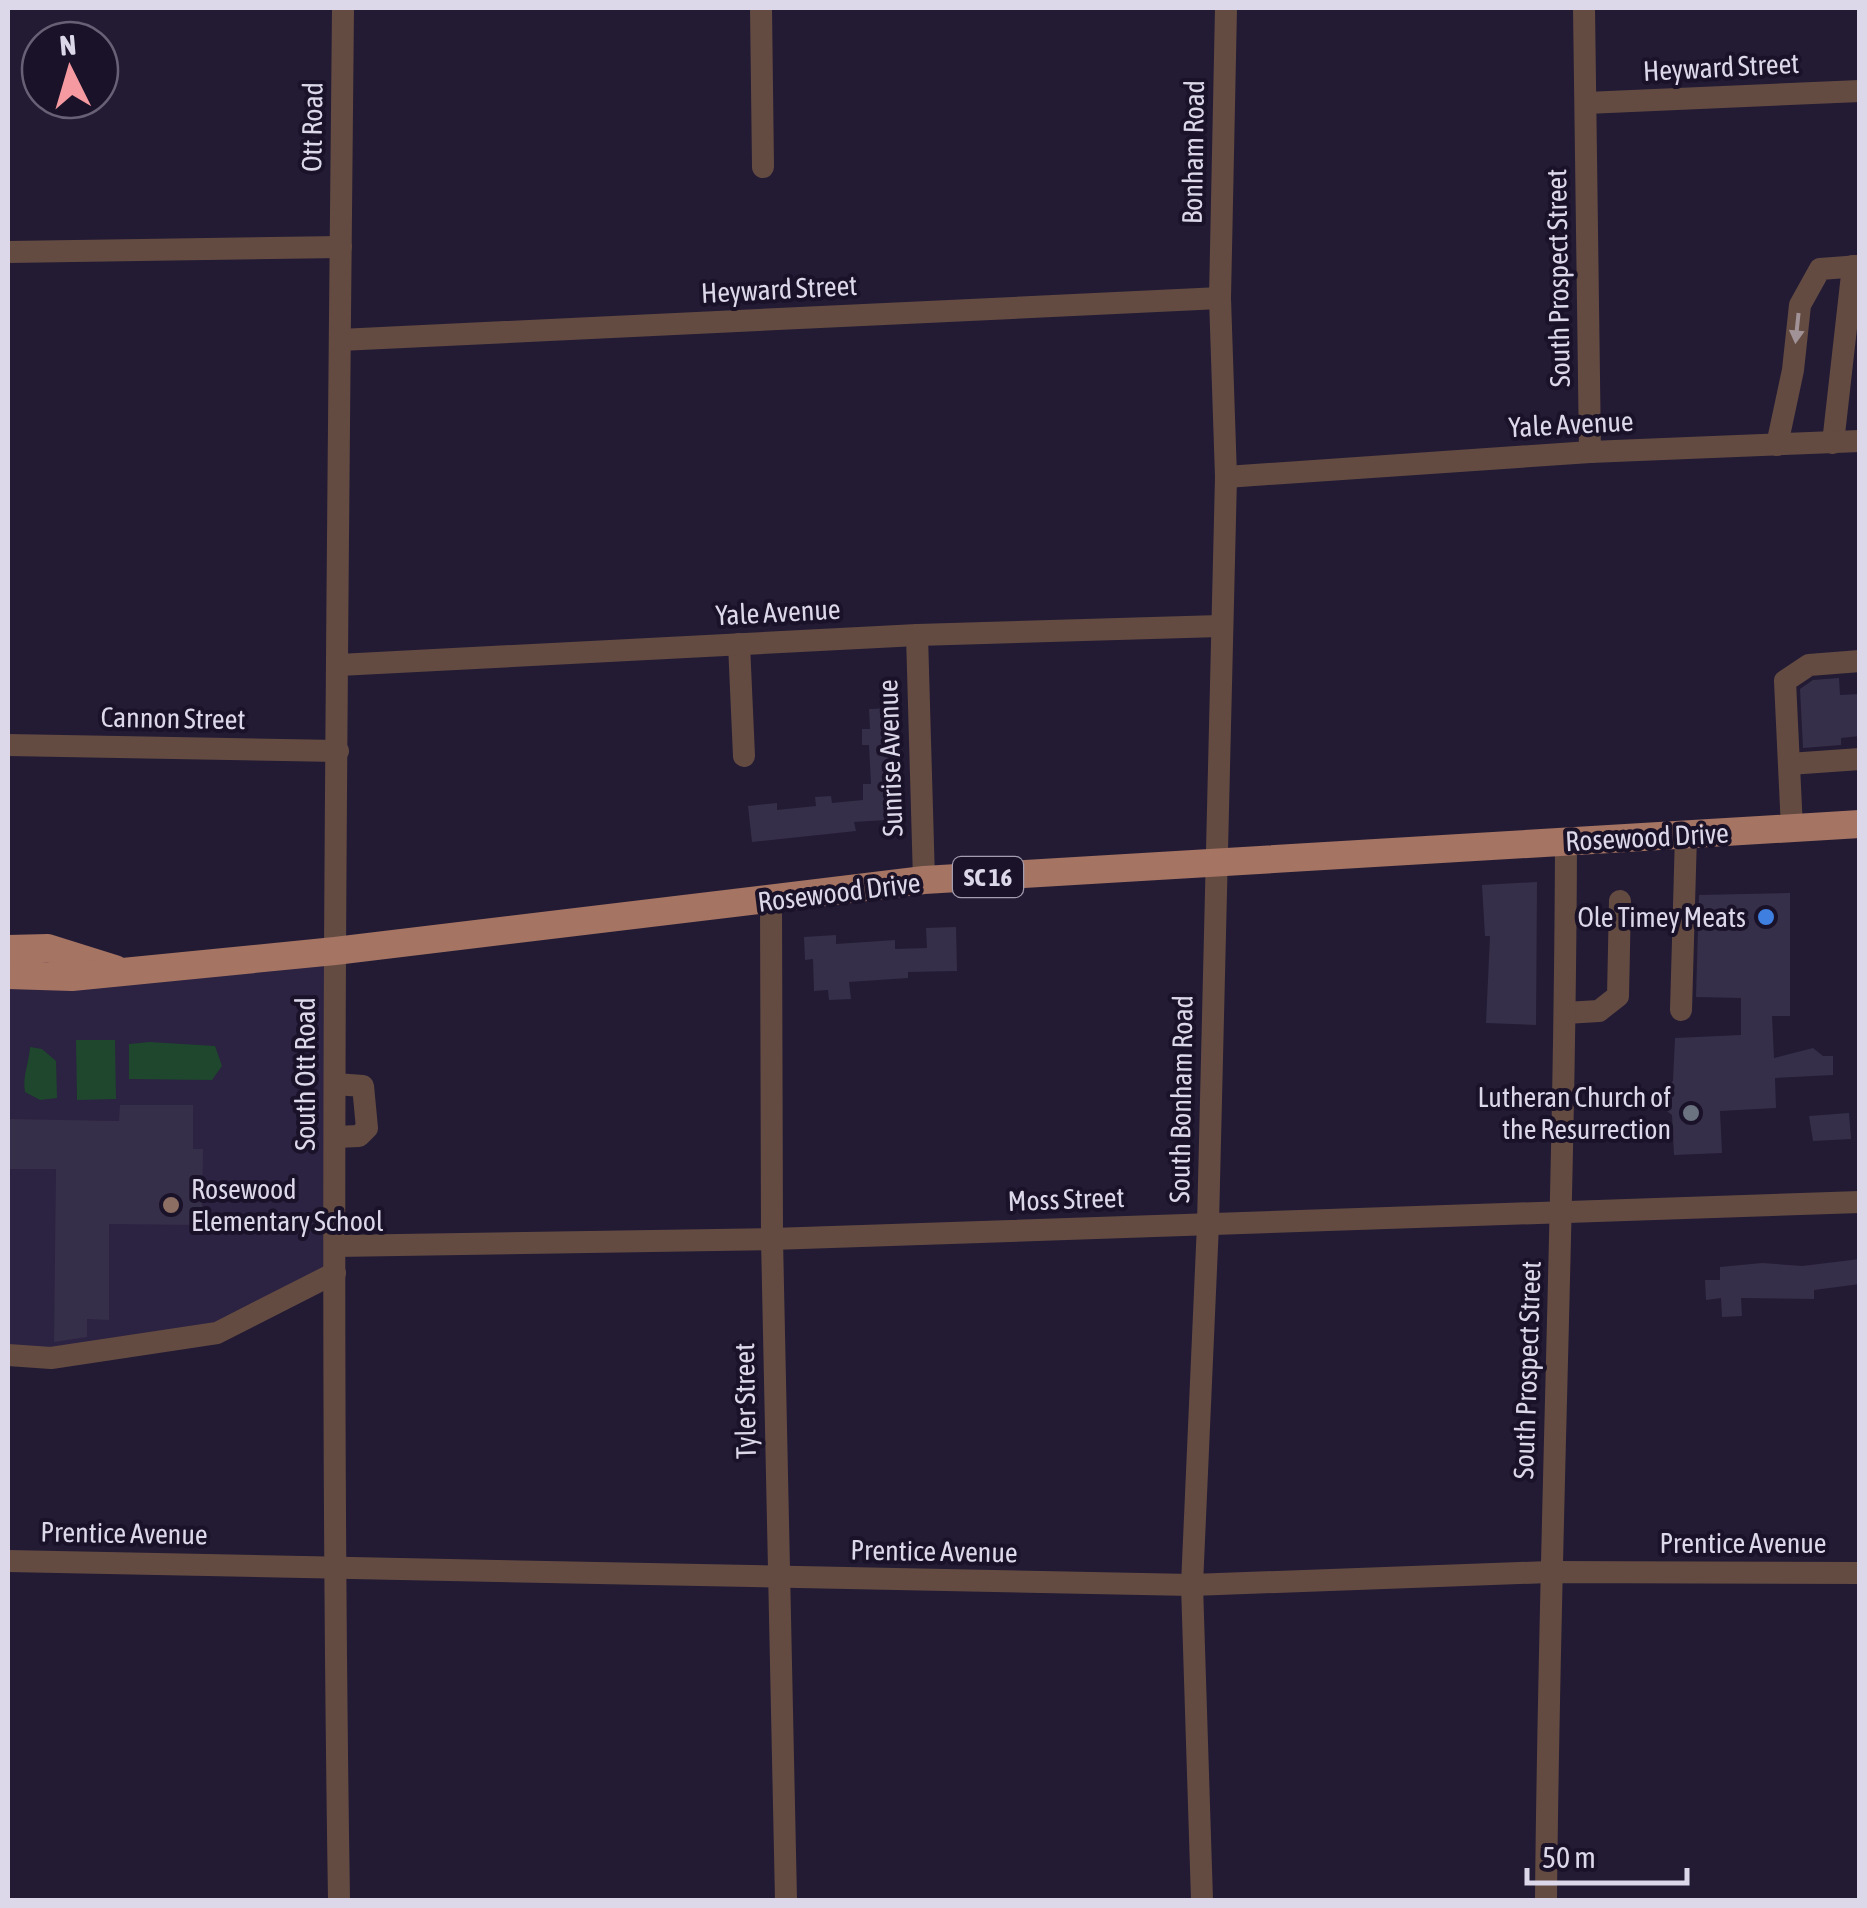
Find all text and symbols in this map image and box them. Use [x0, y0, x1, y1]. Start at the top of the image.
north arrow [20, 20, 120, 120]
text: N [58, 28, 77, 62]
street label: Heyward Street [1642, 47, 1800, 87]
street label: Bonham Road [1176, 80, 1210, 224]
street label: Ott Road [295, 82, 329, 172]
street label: South Prospect Street [1540, 168, 1576, 388]
street label: Heyward Street [700, 269, 858, 309]
one-way arrow [1789, 313, 1805, 344]
street label: Yale Avenue [1508, 405, 1634, 443]
street label: Yale Avenue [715, 593, 841, 631]
street label: Sunrise Avenue [871, 679, 909, 837]
street label: Cannon Street [100, 701, 246, 735]
street label: Rosewood Drive [1564, 817, 1730, 857]
road number: SC 16 [953, 857, 1023, 897]
street label: Rosewood Drive [756, 866, 922, 918]
place label: Ole Timey Meats [1577, 901, 1746, 933]
marker: Ole Timey Meats [1755, 906, 1777, 928]
street label: South Bonham Road [1163, 995, 1199, 1203]
street label: South Ott Road [289, 997, 321, 1151]
place label: Lutheran Church of the Resurrection [1478, 1081, 1671, 1145]
marker: Lutheran Church of the Resurrection [1680, 1102, 1702, 1124]
place label: Rosewood Elementary School [191, 1173, 384, 1237]
street label: Moss Street [1007, 1181, 1125, 1217]
marker: Rosewood Elementary School [160, 1194, 182, 1216]
street label: South Prospect Street [1507, 1260, 1547, 1480]
street label: Tyler Street [728, 1343, 762, 1459]
street label: Prentice Avenue [40, 1516, 208, 1550]
street label: Prentice Avenue [1659, 1527, 1827, 1559]
street label: Prentice Avenue [850, 1534, 1018, 1568]
scale bar [1527, 1823, 1687, 1885]
text: 50 m [1542, 1840, 1596, 1874]

